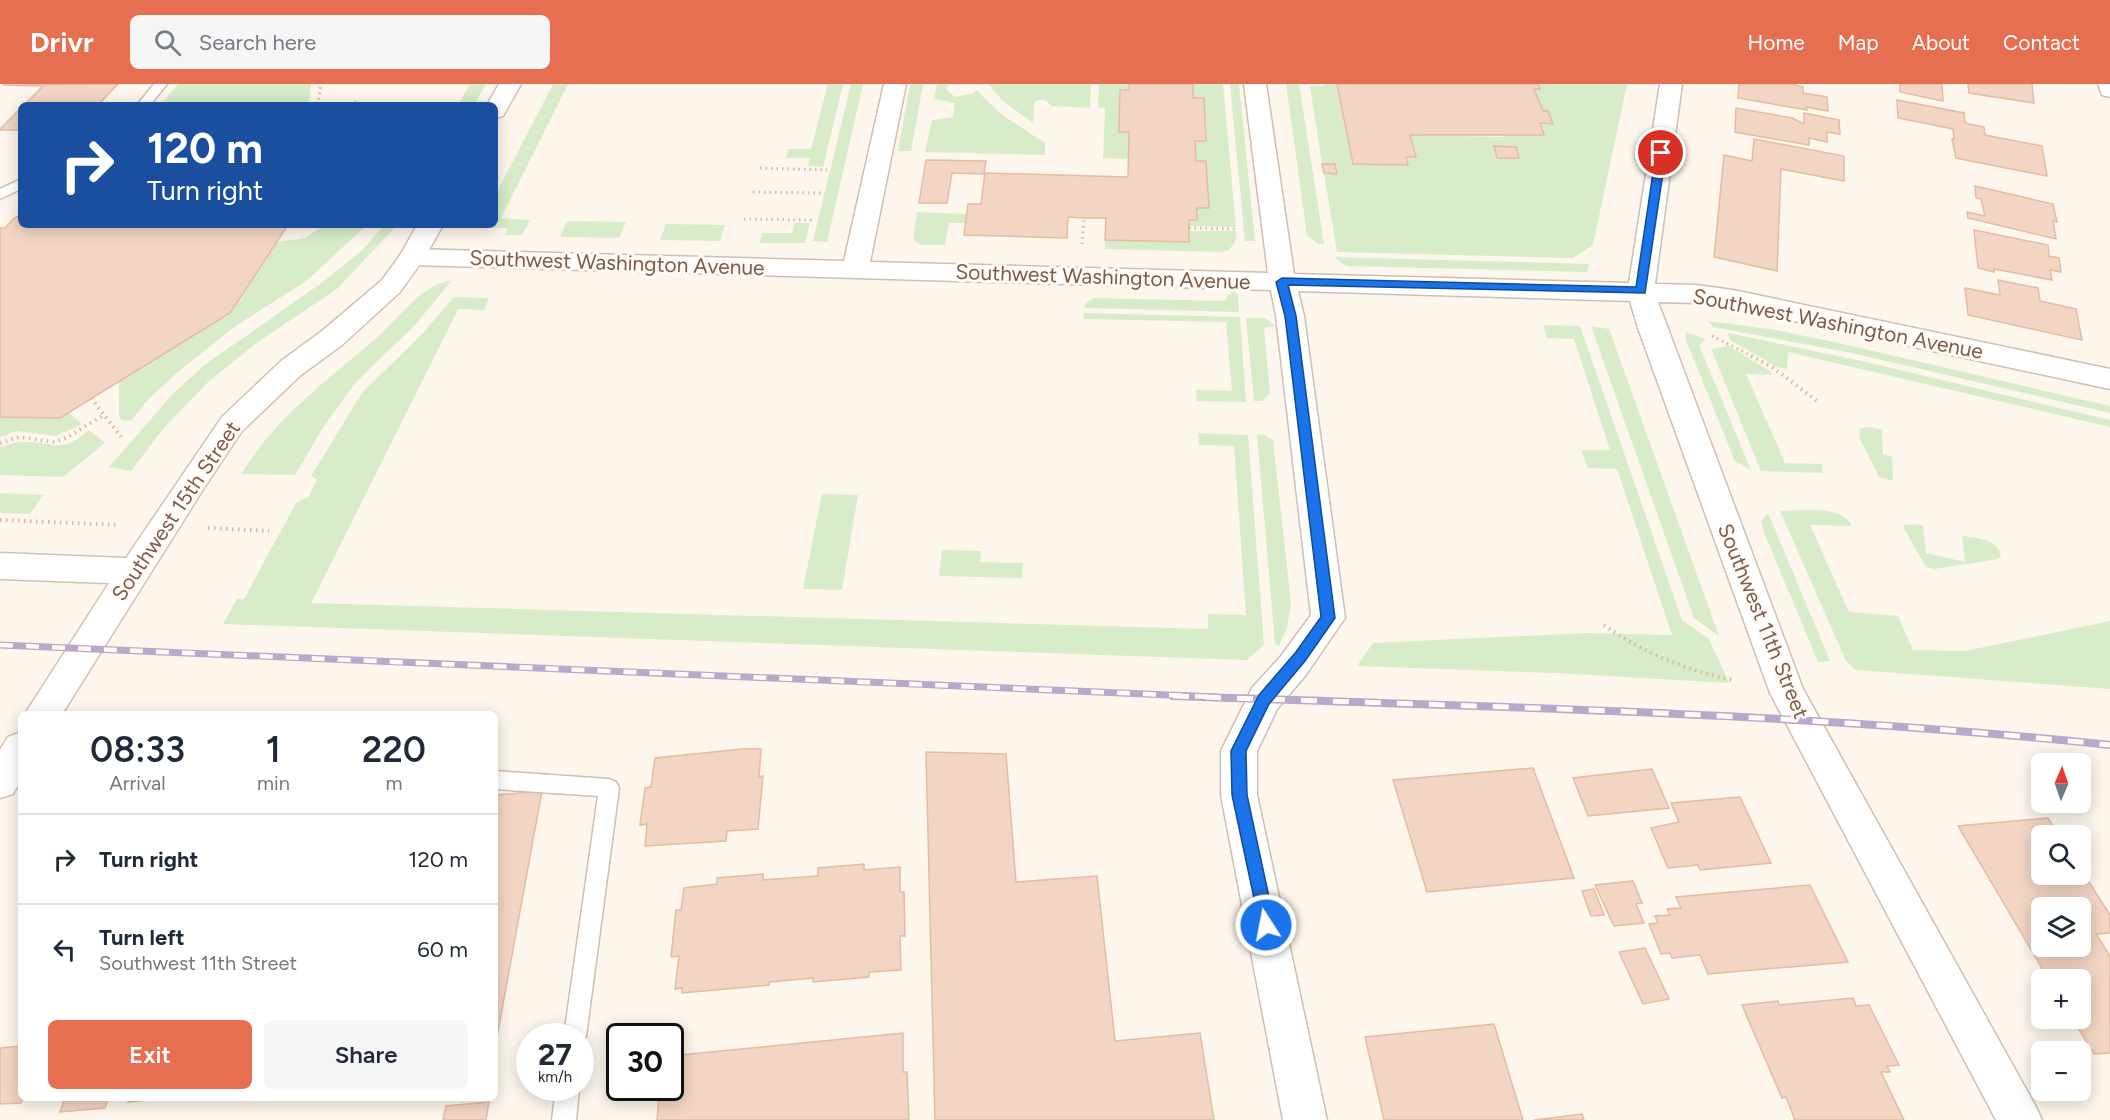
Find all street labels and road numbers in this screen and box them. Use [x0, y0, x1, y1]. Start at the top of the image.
street label: Southwest Washington Avenue [469, 245, 765, 280]
street label: Southwest Washington Avenue [955, 259, 1251, 294]
street label: Southwest Washington Avenue [1691, 283, 1985, 364]
street label: Southwest 15th Street [106, 416, 245, 605]
street label: Southwest 11th Street [1713, 520, 1814, 722]

